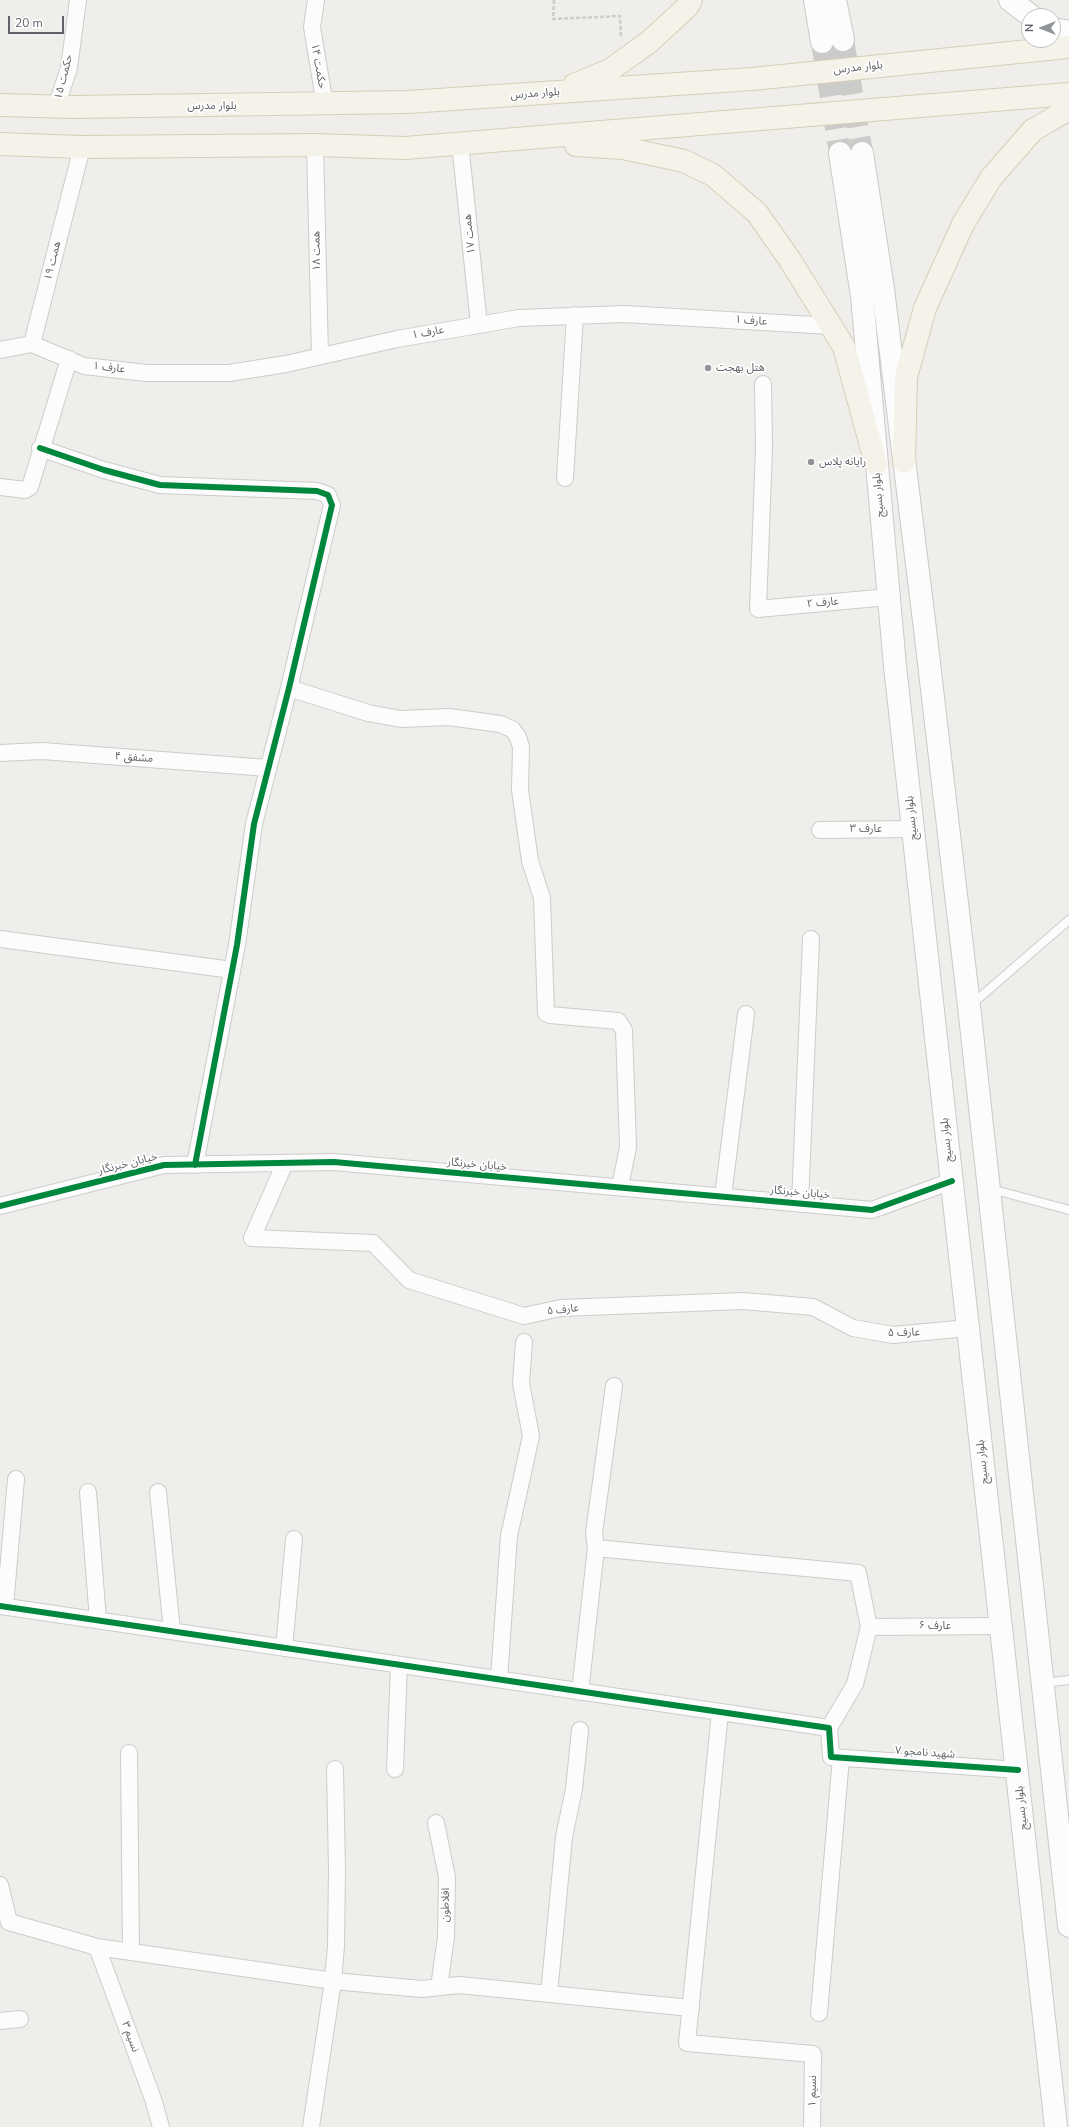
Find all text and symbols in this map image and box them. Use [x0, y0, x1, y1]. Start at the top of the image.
scale bar [10, 8, 66, 34]
north arrow [1021, 8, 1061, 48]
text: 20 m [15, 15, 43, 31]
text: N [1022, 24, 1037, 32]
street label: حکمت ۱۴ [308, 42, 328, 90]
street label: حکمت ۱۵ [52, 53, 76, 101]
street label: بلوار مدرس [833, 59, 883, 77]
street label: بلوار مدرس [510, 86, 560, 102]
street label: بلوار مدرس [187, 99, 237, 113]
street label: همت ۱۷ [461, 213, 479, 255]
street label: همت ۱۸ [310, 231, 324, 271]
street label: همت ۱۹ [42, 240, 64, 282]
street label: عارف ۱ [734, 313, 768, 329]
street label: عارف ۱ [411, 324, 445, 342]
street label: عارف ۱ [92, 359, 126, 377]
place label: هتل بهجت [716, 361, 765, 375]
marker: هتل بهجت [703, 363, 713, 373]
place label: رایانه پلاس [819, 455, 866, 469]
marker: رایانه پلاس [806, 457, 816, 467]
street label: بلوار بسیج [870, 472, 888, 518]
street label: عارف ۲ [806, 595, 840, 611]
street label: مشفق ۴ [114, 750, 154, 766]
street label: بلوار بسیج [903, 795, 921, 841]
street label: عارف ۳ [850, 822, 882, 836]
street label: بلوار بسیج [938, 1117, 956, 1163]
street label: خیابان خبرنگار [97, 1150, 159, 1178]
street label: خیابان خبرنگار [446, 1156, 508, 1174]
street label: خیابان خبرنگار [769, 1184, 831, 1202]
street label: عارف ۵ [546, 1302, 580, 1318]
street label: عارف ۵ [888, 1326, 920, 1340]
street label: بلوار بسیج [974, 1439, 992, 1485]
street label: عارف ۶ [919, 1619, 951, 1633]
street label: شهید نامجو ۷ [894, 1744, 956, 1762]
street label: بلوار بسیج [1013, 1785, 1031, 1831]
street label: افلاطون [439, 1888, 453, 1922]
street label: نسیم ۳ [118, 2020, 142, 2054]
street label: نسیم ۱ [806, 2075, 820, 2107]

